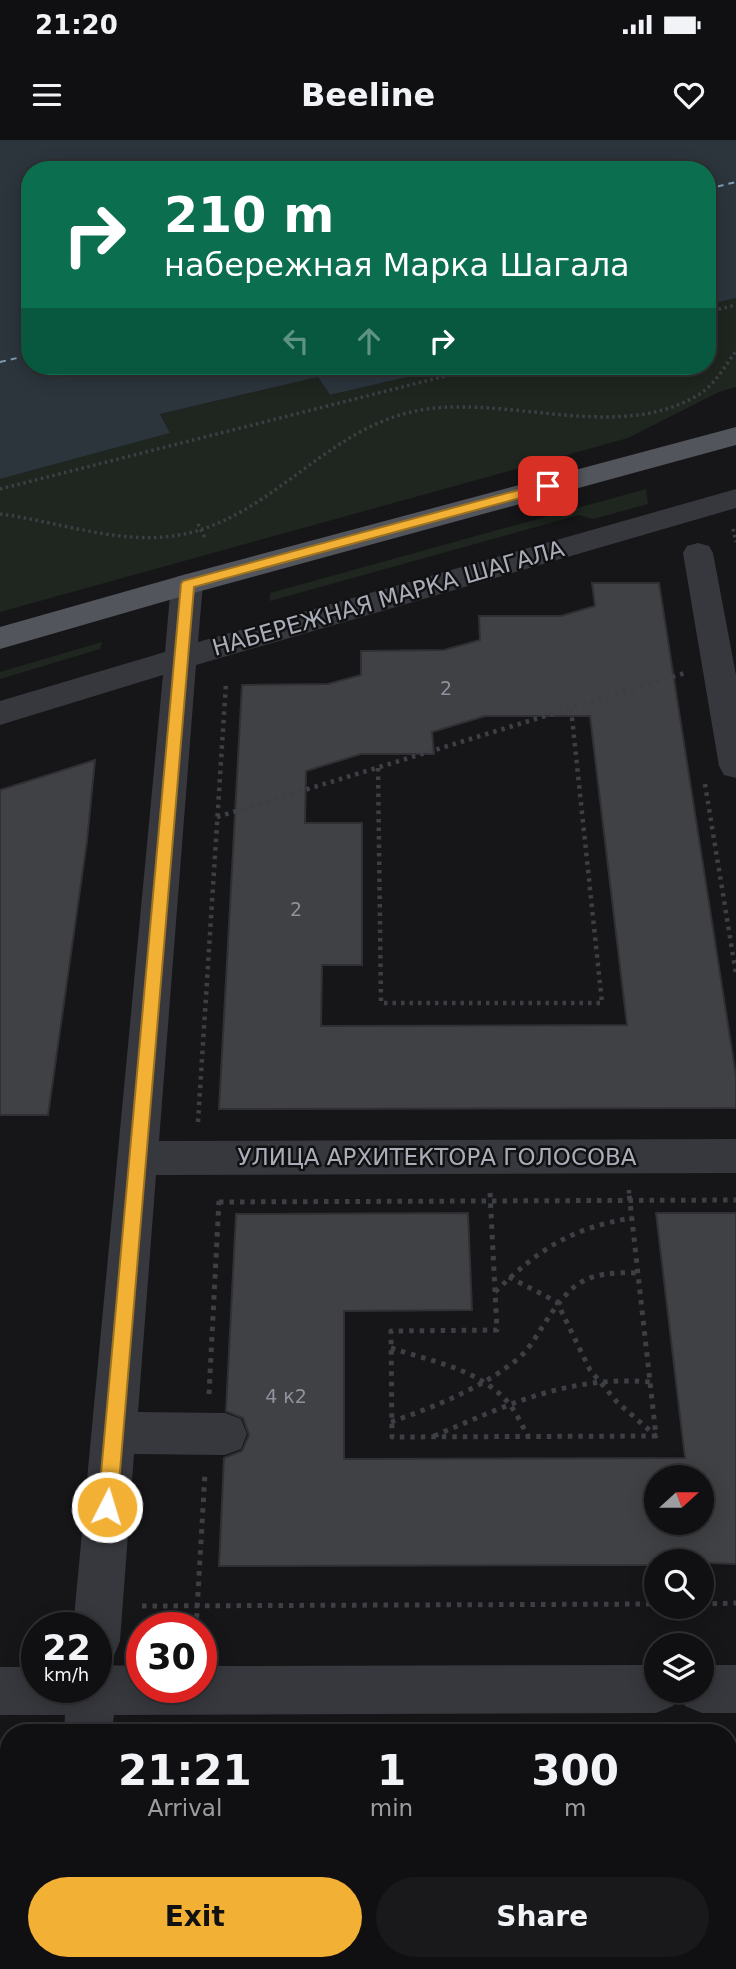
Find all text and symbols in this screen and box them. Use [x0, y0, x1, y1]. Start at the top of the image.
text: 21:20 [35, 10, 118, 40]
icon: menu [28, 76, 66, 114]
text: Beeline [301, 76, 435, 114]
icon: heart [670, 76, 708, 114]
text: 210 m [164, 187, 334, 244]
icon: right [49, 189, 140, 280]
text: набережная Марка Шагала [164, 246, 630, 284]
icon: left [277, 322, 315, 360]
icon: ahead [350, 322, 388, 360]
icon: right [423, 322, 461, 360]
pin [518, 456, 578, 516]
icon: arrive [529, 467, 567, 505]
street label: НАБЕРЕЖНАЯ МАРКА ШАГАЛА [209, 535, 567, 661]
house number: 2 [440, 677, 452, 699]
house number: 2 [290, 898, 302, 920]
street label: УЛИЦА АРХИТЕКТОРА ГОЛОСОВА [237, 1144, 637, 1170]
house number: 4 к2 [265, 1385, 307, 1407]
north arrow [644, 1465, 714, 1535]
map controls [644, 1465, 714, 1703]
position arrow [70, 1470, 144, 1544]
button: search [644, 1549, 714, 1619]
speed limit sign: 30 [126, 1612, 217, 1703]
text: 22 [42, 1628, 91, 1668]
button: layers [644, 1633, 714, 1703]
text: km/h [44, 1664, 89, 1685]
text: 21:21 [118, 1746, 252, 1795]
text: 1 [377, 1746, 406, 1795]
text: 300 [531, 1746, 619, 1795]
text: Arrival [148, 1795, 222, 1821]
text: min [370, 1795, 413, 1821]
text: m [564, 1795, 586, 1821]
button: Exit [28, 1877, 362, 1957]
button: Share [376, 1877, 709, 1957]

